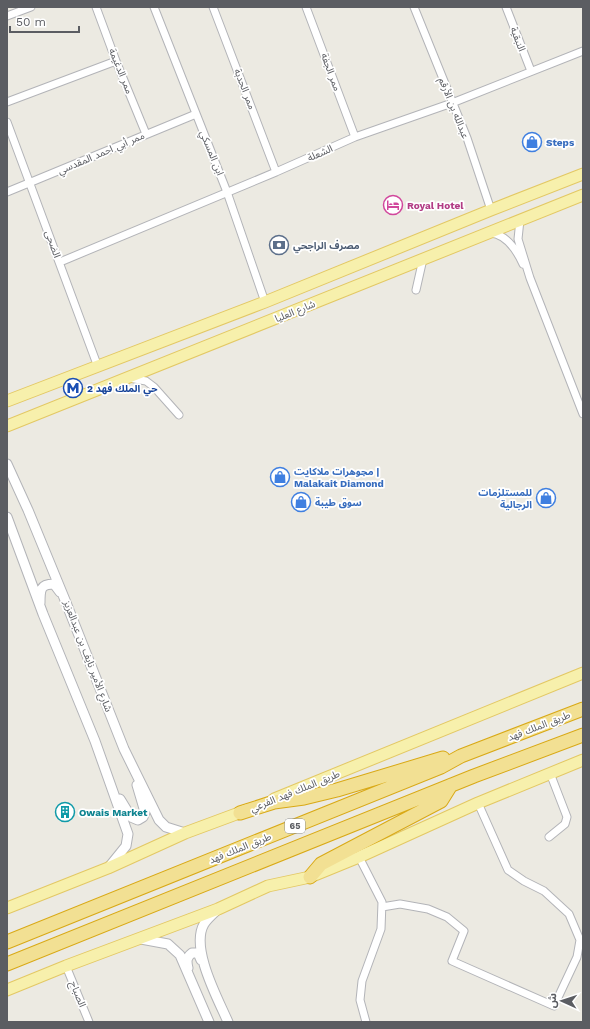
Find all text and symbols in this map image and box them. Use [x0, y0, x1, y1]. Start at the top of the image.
scale bar [10, 8, 79, 34]
text: 50 m [16, 15, 46, 29]
street label: النبقية [508, 25, 528, 53]
street label: ممر الدغيمة [106, 47, 135, 96]
street label: ممر الجفة [318, 52, 343, 93]
street label: ممر الحدبة [231, 67, 258, 111]
street label: عبدالله بن الأرقم [435, 76, 471, 141]
street label: ممر أبي احمد المقدسي [56, 129, 147, 178]
street label: ابن المسكي [196, 129, 226, 178]
shop icon: Steps [521, 131, 543, 153]
place label: Steps [546, 137, 575, 148]
street label: الشعلة [306, 143, 334, 163]
hotel icon: Royal Hotel [382, 194, 404, 216]
place label: Royal Hotel [407, 200, 464, 211]
street label: الضحى [43, 229, 63, 259]
bank icon: مصرف الراجحي [268, 234, 290, 256]
place label: مصرف الراجحي [293, 239, 360, 254]
street label: شارع العليا [273, 298, 318, 326]
metro station icon: حي الملك فهد 2 [62, 377, 84, 399]
place label: حي الملك فهد 2 [87, 382, 158, 397]
shop icon: مجوهرات ملاكايت | Malakait Diamond [269, 466, 291, 488]
place label: مجوهرات ملاكايت | Malakait Diamond [294, 466, 384, 489]
place label: للمستلزمات الرجالية [478, 487, 532, 511]
shop icon: للمستلزمات الرجالية [535, 487, 557, 509]
shop icon: سوق طيبة [290, 491, 312, 513]
place label: سوق طيبة [315, 496, 362, 509]
street label: شارع الأمير نايف بن عبدالعزيز [59, 598, 114, 714]
street label: طريق الملك فهد [506, 709, 572, 744]
street label: طريق الملك فهد الفرعي [249, 768, 342, 816]
building icon: Owais Market [54, 801, 76, 823]
place label: Owais Market [79, 807, 148, 818]
road number: 65 [285, 819, 305, 833]
street label: طريق الملك فهد [207, 830, 273, 866]
street label: الصباح [66, 979, 88, 1009]
north arrow [542, 981, 582, 1021]
text: ش [546, 993, 559, 1008]

